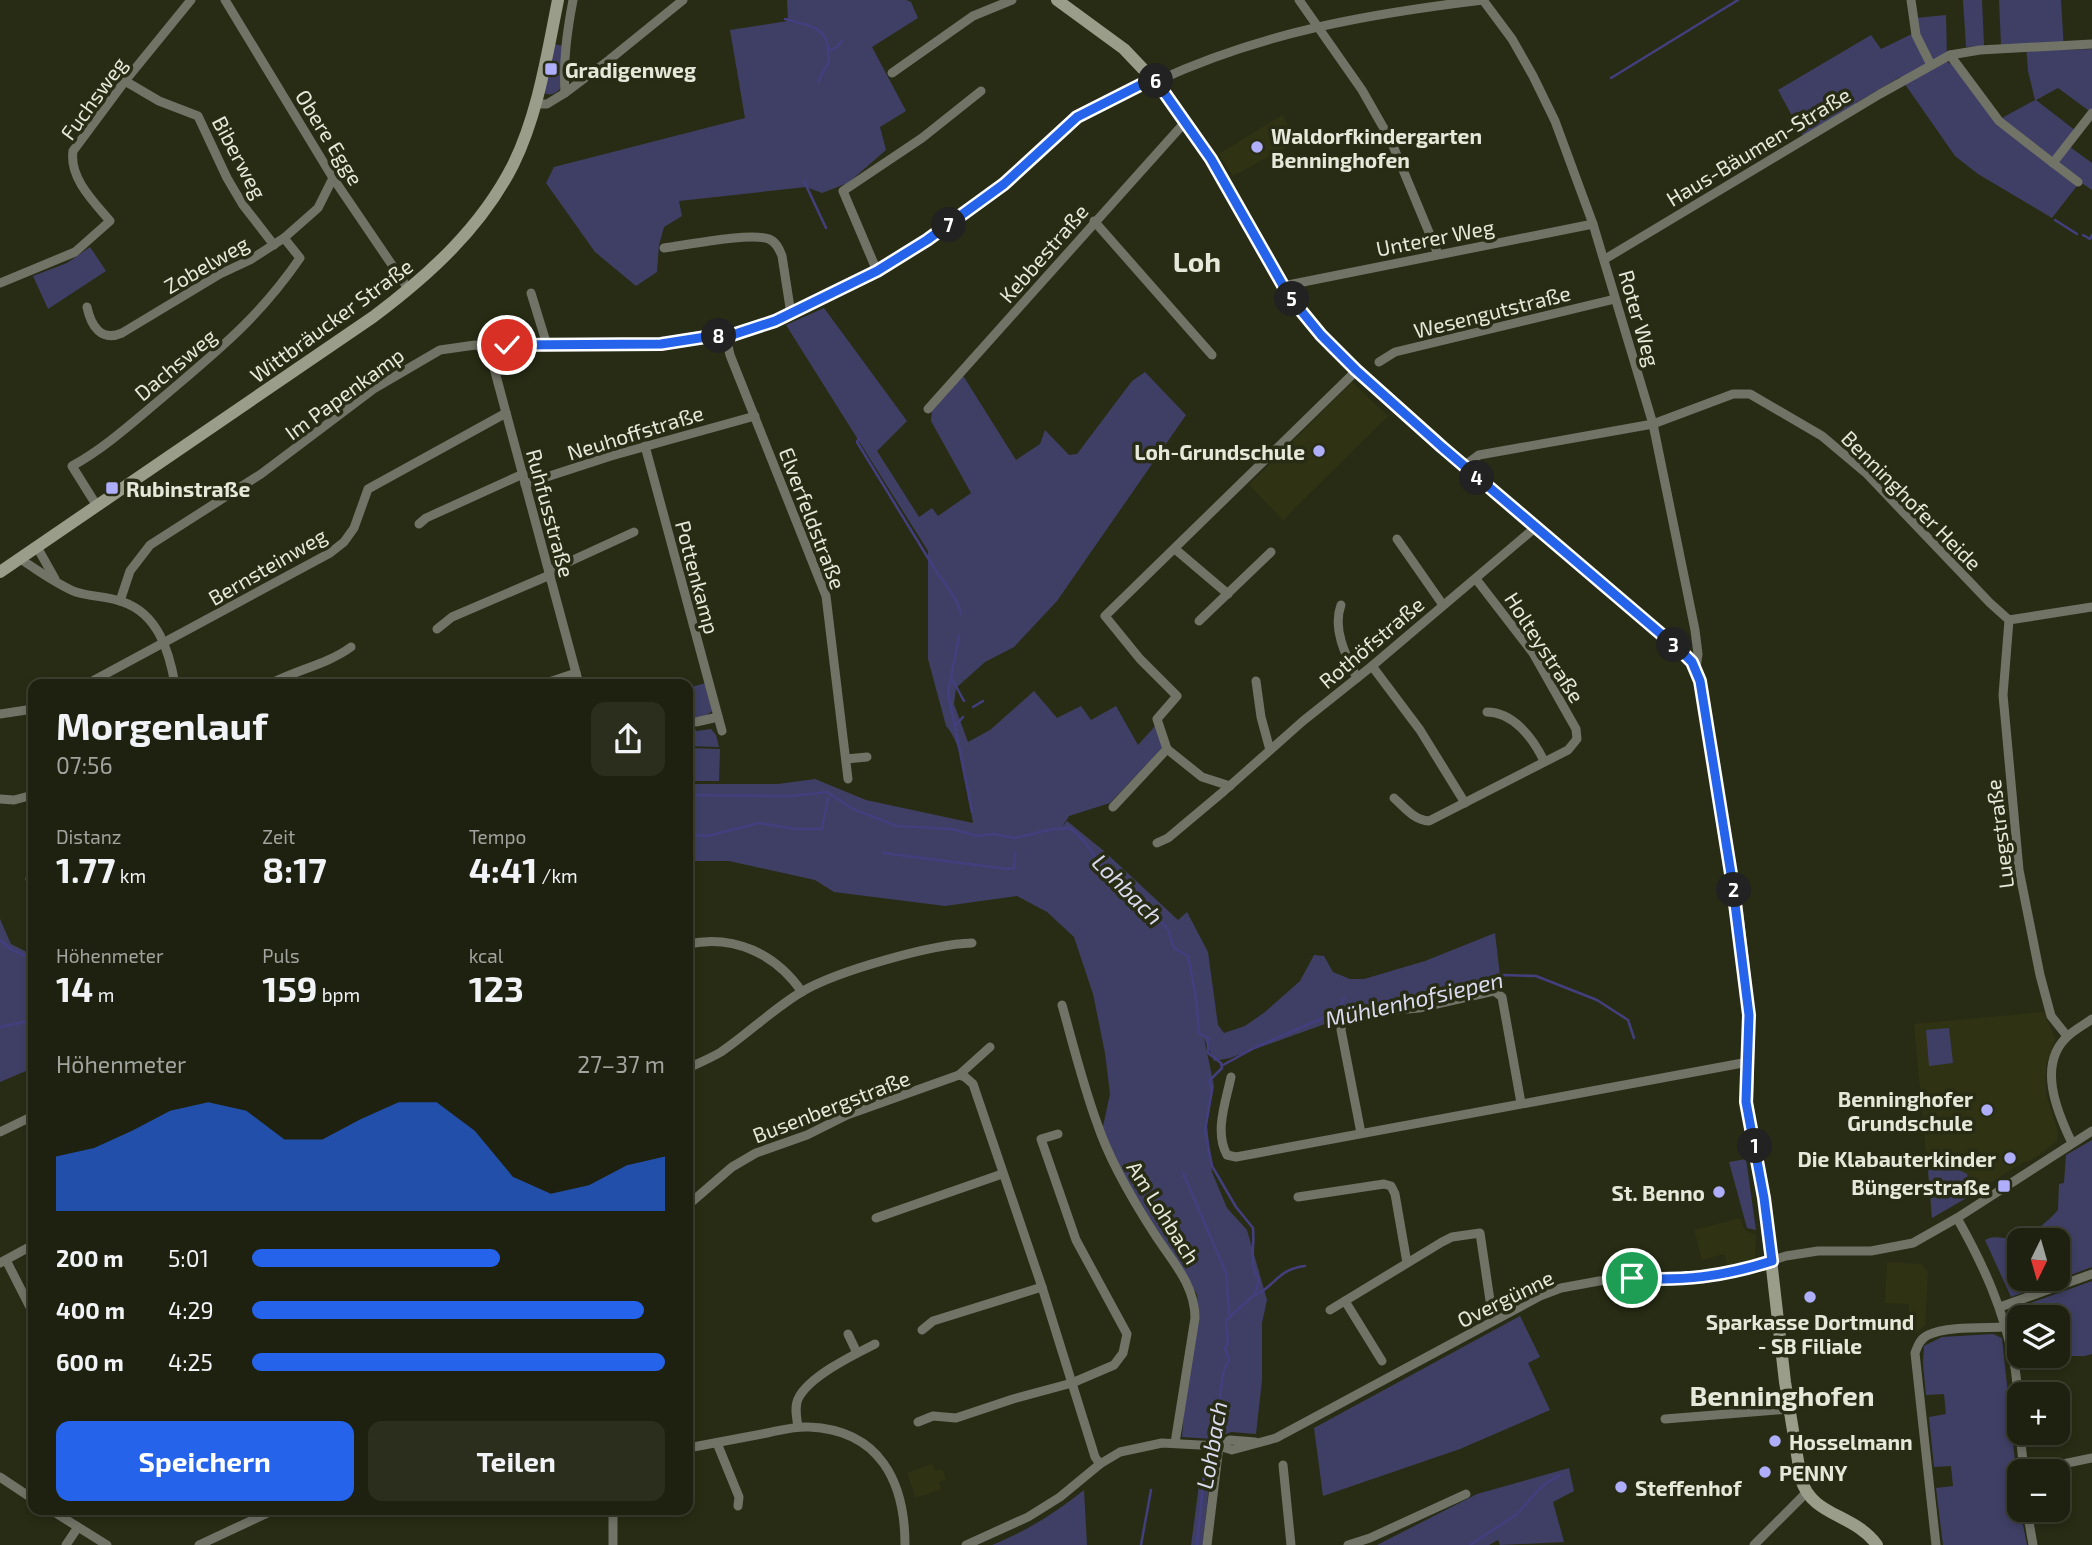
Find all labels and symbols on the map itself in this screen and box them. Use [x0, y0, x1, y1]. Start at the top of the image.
street label: Fuchsweg [55, 51, 132, 144]
place label: Gradigenweg [565, 57, 696, 82]
marker: Gradigenweg [543, 61, 559, 77]
pin: 6 [1138, 64, 1174, 98]
street label: Haus-Bäumen-Straße [1661, 81, 1855, 211]
street label: Obere Egge [291, 85, 369, 189]
street label: Biberweg [208, 111, 272, 203]
place label: Waldorfkindergarten Benninghofen [1271, 123, 1482, 172]
marker: Waldorfkindergarten Benninghofen [1249, 139, 1265, 155]
street label: Kebbestraße [993, 198, 1093, 308]
pin: 7 [932, 208, 967, 243]
street label: Unterer Weg [1374, 213, 1496, 261]
street label: Zobelweg [159, 230, 253, 298]
district label: Loh [1173, 244, 1221, 278]
street label: Wittbräucker Straße [245, 253, 417, 387]
street label: Roter Weg [1614, 267, 1666, 369]
street label: Wesengutstraße [1411, 279, 1573, 343]
pin: 5 [1274, 282, 1310, 316]
pin [477, 315, 537, 375]
pin: 8 [702, 318, 736, 354]
street label: Dachsweg [129, 322, 221, 405]
street label: Im Papenkamp [280, 341, 408, 445]
street label: Neuhoffstraße [564, 399, 706, 465]
street label: Benninghofer Heide [1837, 425, 1987, 575]
place label: Loh-Grundschule [1134, 439, 1305, 464]
marker: Loh-Grundschule [1311, 443, 1327, 459]
street label: Elverfeldstraße [775, 444, 851, 592]
street label: Ruhfusstraße [522, 446, 580, 580]
pin: 4 [1460, 461, 1494, 496]
place label: Rubinstraße [126, 476, 250, 501]
marker: Rubinstraße [104, 480, 120, 496]
street label: Pottenkamp [671, 518, 725, 636]
street label: Bernsteinweg [203, 522, 331, 610]
street label: Holteystraße [1500, 587, 1590, 707]
street label: Rothöfstraße [1314, 591, 1428, 693]
pin: 3 [1656, 628, 1692, 662]
street label: Luegstraße [1980, 778, 2018, 890]
water label: Lohbach [1087, 848, 1169, 930]
pin: 2 [1716, 872, 1752, 908]
water label: Mühlenhofsiepen [1322, 965, 1506, 1033]
street label: Busenbergstraße [749, 1064, 913, 1148]
place label: Benninghofer Grundschule [1838, 1086, 1973, 1135]
marker: Benninghofer Grundschule [1979, 1102, 1995, 1118]
pin: 1 [1738, 1128, 1772, 1164]
place label: Die Klabauterkinder [1797, 1146, 1996, 1171]
marker: Die Klabauterkinder [2002, 1150, 2018, 1166]
street label: Am Lohbach [1122, 1156, 1206, 1268]
place label: Büngerstraße [1851, 1174, 1990, 1199]
marker: Büngerstraße [1996, 1178, 2012, 1194]
place label: St. Benno [1612, 1180, 1705, 1205]
marker: St. Benno [1711, 1184, 1727, 1200]
north arrow [2007, 1228, 2070, 1292]
pin [1602, 1248, 1662, 1308]
street label: Overgünne [1453, 1264, 1557, 1332]
marker: Sparkasse Dortmund - SB Filiale [1802, 1289, 1818, 1305]
place label: Sparkasse Dortmund - SB Filiale [1706, 1309, 1914, 1358]
district label: Benninghofen [1689, 1378, 1875, 1412]
water label: Lohbach [1190, 1399, 1232, 1491]
place label: Hosselmann [1789, 1429, 1913, 1454]
marker: Hosselmann [1767, 1433, 1783, 1449]
place label: PENNY [1779, 1460, 1847, 1485]
marker: PENNY [1757, 1464, 1773, 1480]
place label: Steffenhof [1635, 1475, 1742, 1500]
marker: Steffenhof [1613, 1479, 1629, 1495]

